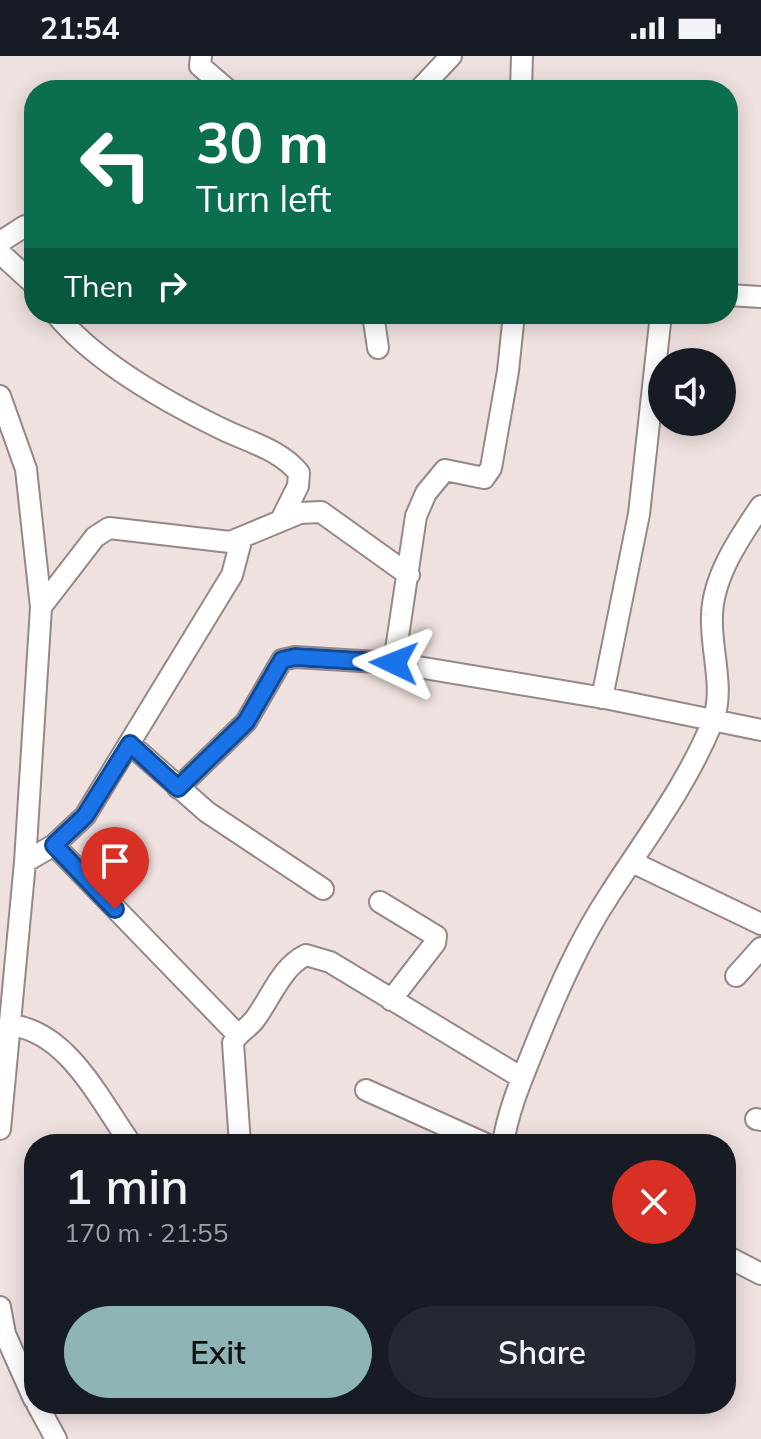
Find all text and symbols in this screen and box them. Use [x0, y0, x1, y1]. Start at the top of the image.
text: 21:54 [40, 9, 119, 47]
text: 30 m [196, 107, 329, 177]
icon: left [64, 112, 168, 216]
text: Turn left [196, 176, 332, 221]
icon: right [150, 264, 194, 308]
text: Then [64, 267, 134, 305]
map controls [648, 348, 736, 436]
button: sound [648, 348, 736, 436]
position arrow [352, 621, 436, 705]
pin [81, 827, 149, 909]
icon: arrive [93, 839, 137, 883]
text: 1 min [64, 1156, 189, 1216]
button: close [612, 1160, 696, 1244]
text: 170 m · 21:55 [64, 1216, 228, 1249]
button: Exit [64, 1306, 372, 1398]
button: Share [388, 1306, 696, 1398]

